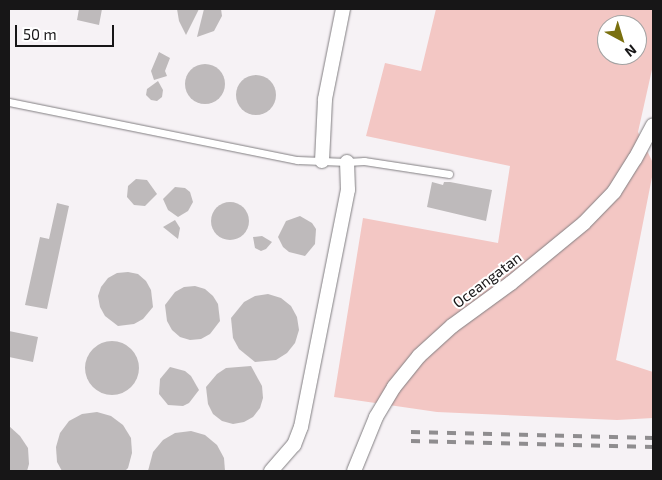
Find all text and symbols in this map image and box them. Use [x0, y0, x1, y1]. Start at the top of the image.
scale bar [18, 15, 116, 47]
north arrow [597, 15, 647, 65]
text: 50 m [23, 25, 57, 43]
text: N [622, 41, 640, 61]
street label: Oceangatan [449, 248, 525, 312]

